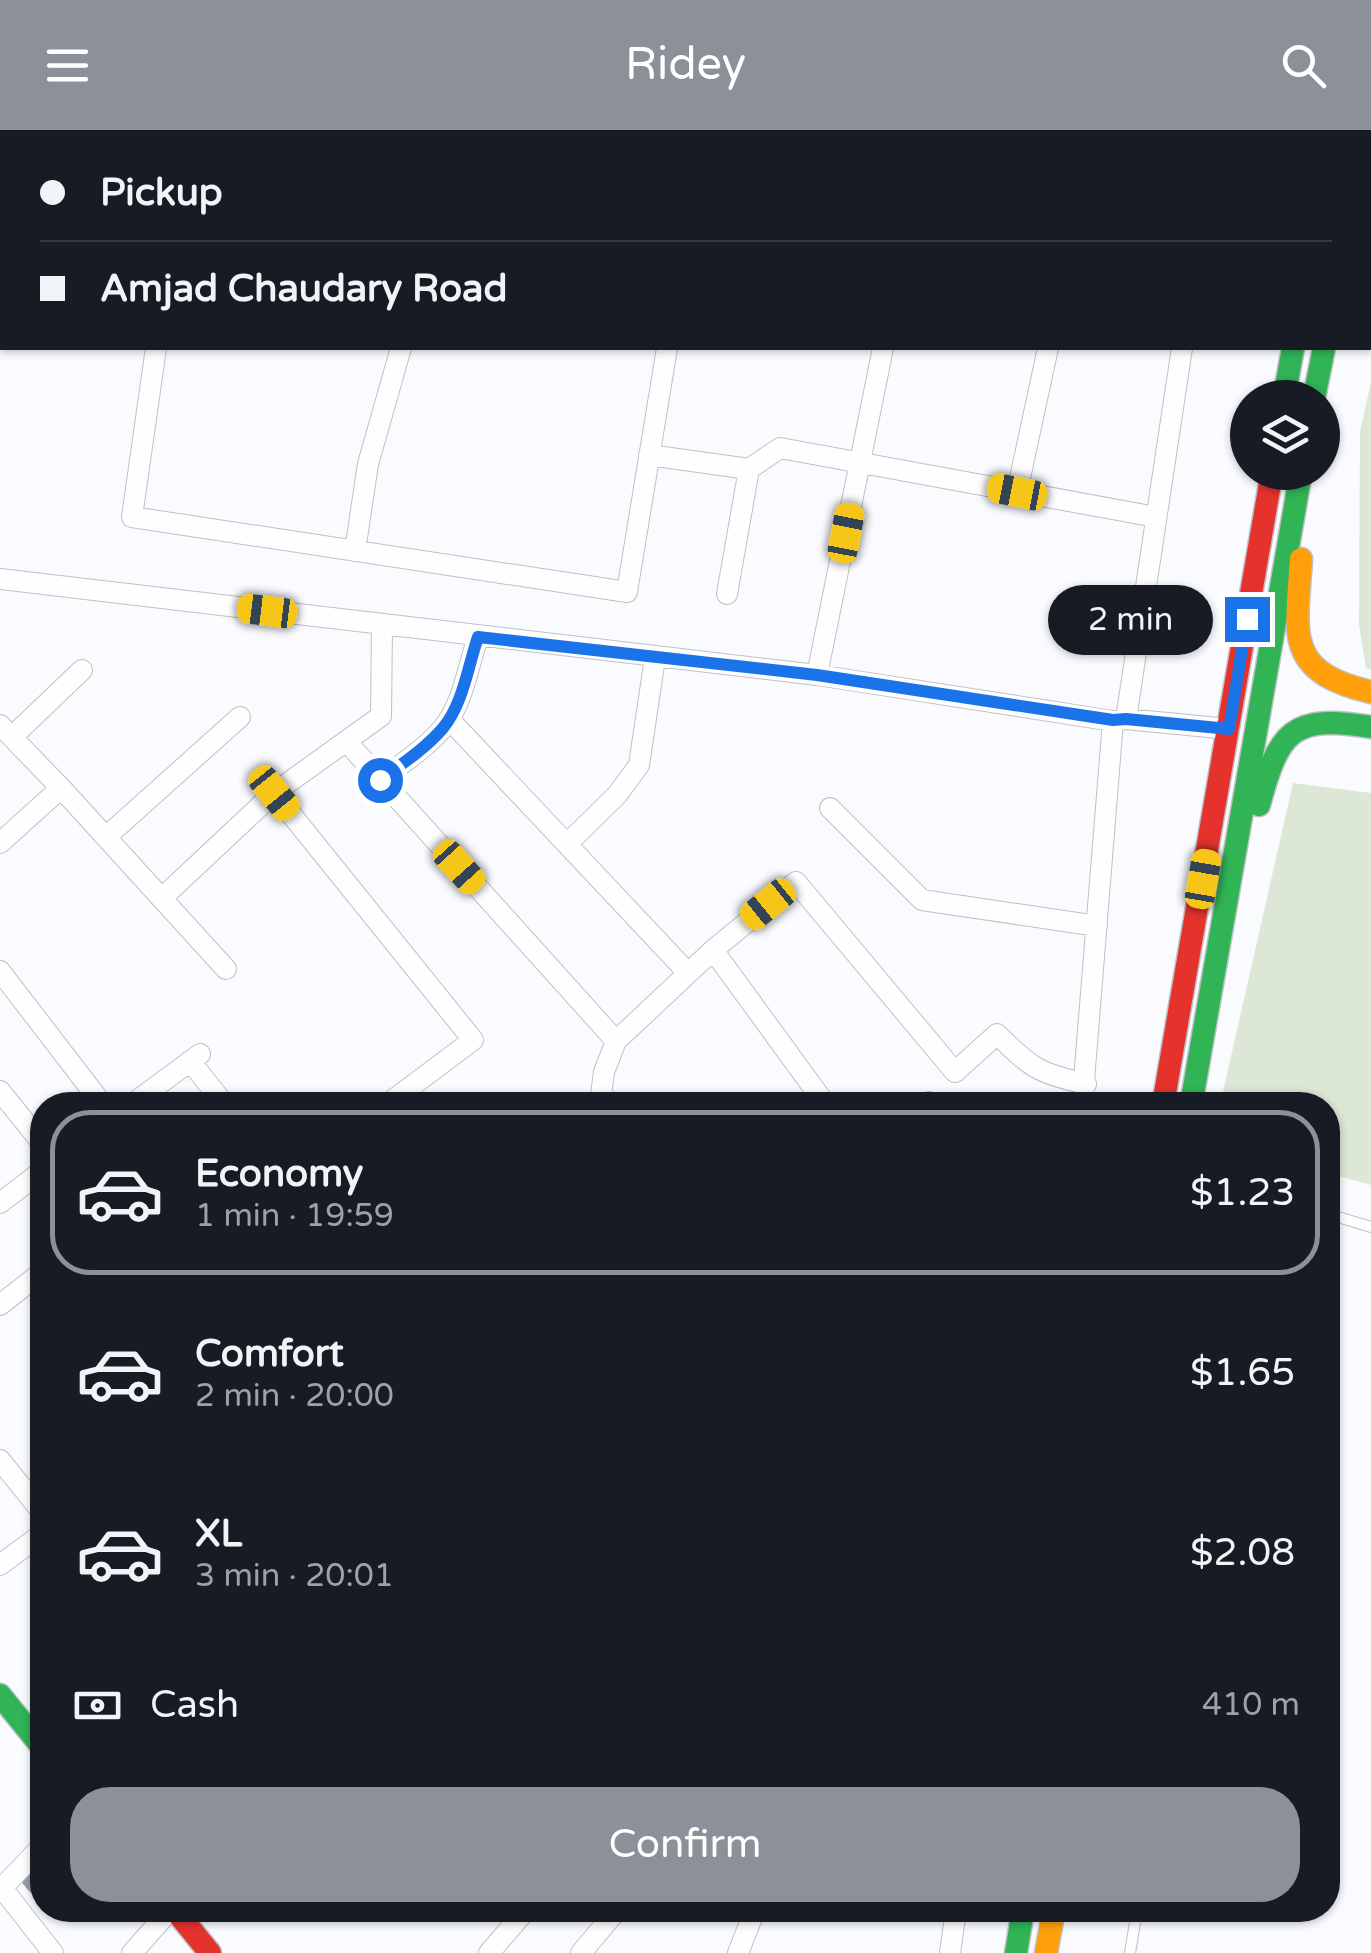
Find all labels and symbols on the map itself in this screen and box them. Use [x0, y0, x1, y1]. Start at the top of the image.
car [985, 472, 1049, 512]
car [826, 501, 866, 565]
callout: 2 min [1047, 584, 1212, 654]
car [235, 592, 299, 630]
route end [1225, 597, 1270, 642]
route start [358, 758, 403, 803]
car [243, 760, 305, 826]
car [428, 835, 490, 899]
car [1183, 847, 1223, 911]
car [735, 873, 801, 935]

